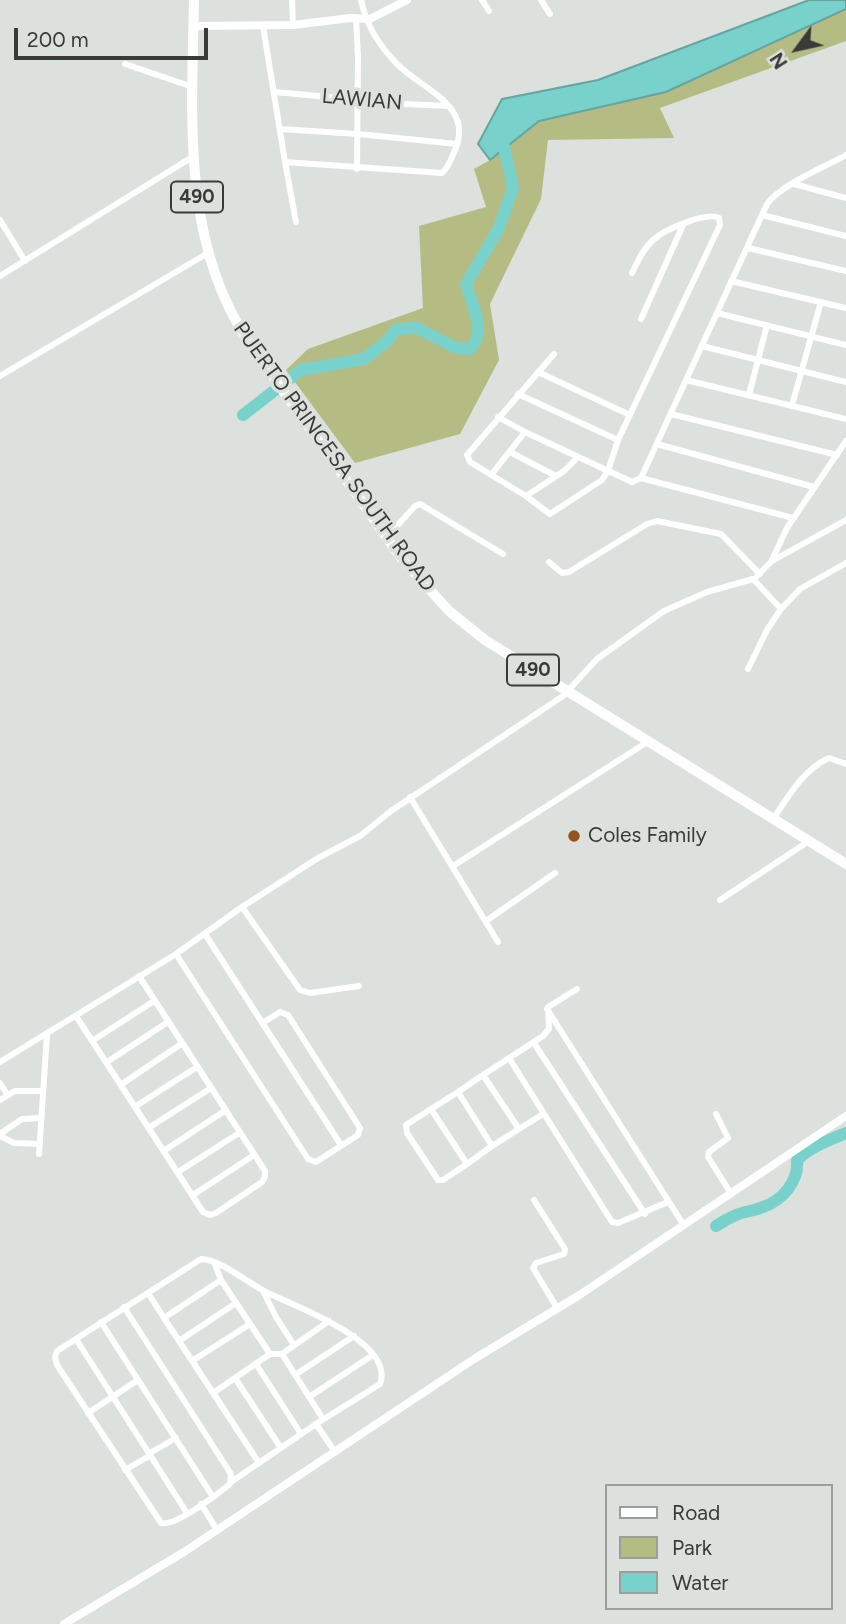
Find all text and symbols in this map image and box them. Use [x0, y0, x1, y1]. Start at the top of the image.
scale bar [18, 14, 212, 58]
north arrow [762, 14, 832, 84]
text: 200 m [27, 27, 89, 52]
text: N [765, 48, 793, 73]
street label: LAWIAN [321, 84, 403, 116]
road number: 490 [171, 182, 223, 212]
street label: PUERTO PRINCESA SOUTH ROAD [228, 317, 440, 597]
road number: 490 [507, 654, 559, 685]
place label: Coles Family [588, 823, 707, 849]
marker: Coles Family [566, 828, 582, 844]
legend [604, 1484, 832, 1610]
text: Road [672, 1500, 720, 1525]
text: Park [672, 1535, 712, 1560]
text: Water [672, 1570, 728, 1595]

